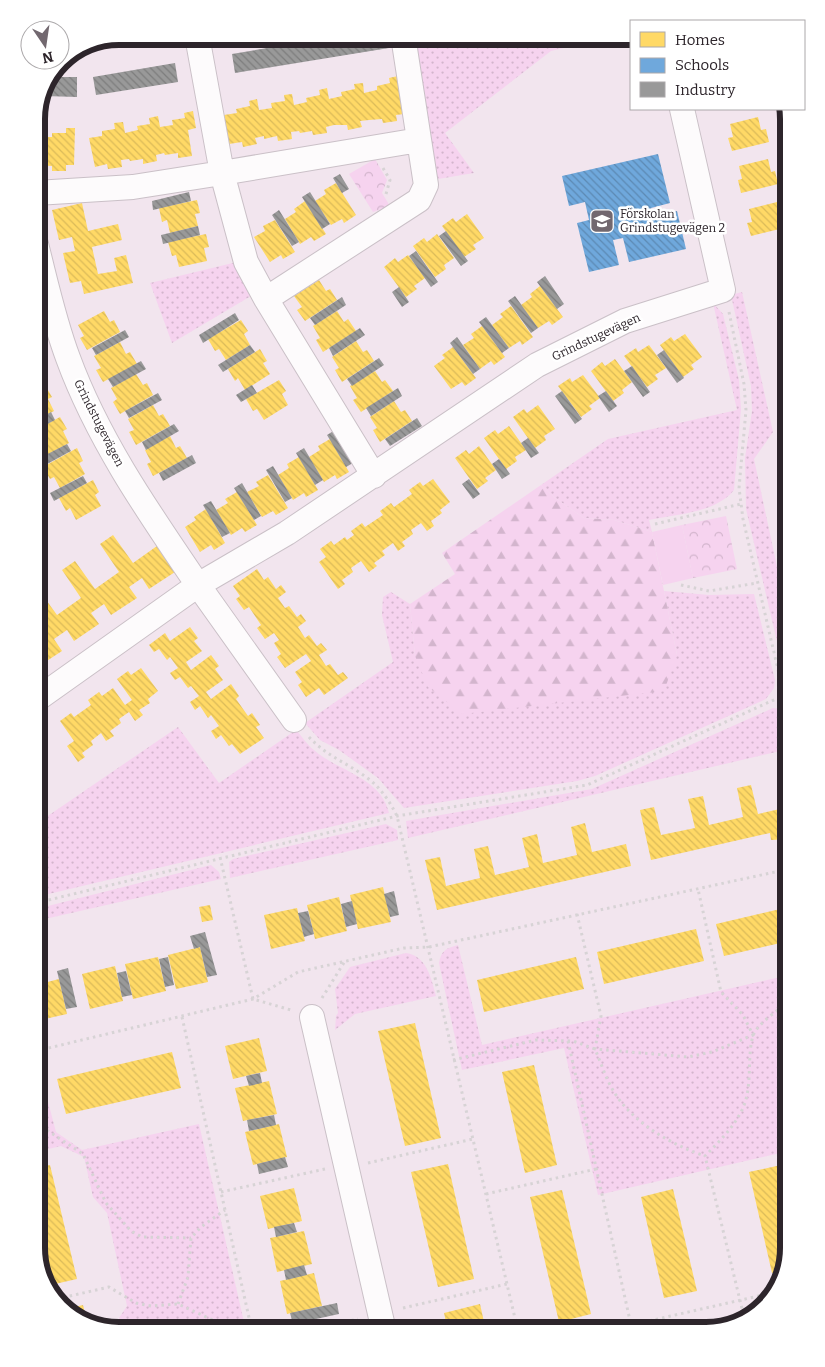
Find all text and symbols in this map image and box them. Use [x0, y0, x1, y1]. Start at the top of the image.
north arrow [20, 20, 70, 70]
legend [630, 20, 805, 110]
text: Homes [675, 31, 725, 49]
text: N [40, 48, 55, 67]
text: Schools [675, 56, 729, 74]
text: Industry [675, 81, 735, 99]
place label: Förskolan Grindstugevägen 2 [620, 207, 725, 235]
school or university icon: Förskolan Grindstugevägen 2 [589, 208, 615, 234]
street label: Grindstugevägen [550, 310, 643, 364]
street label: Grindstugevägen [71, 377, 127, 469]

